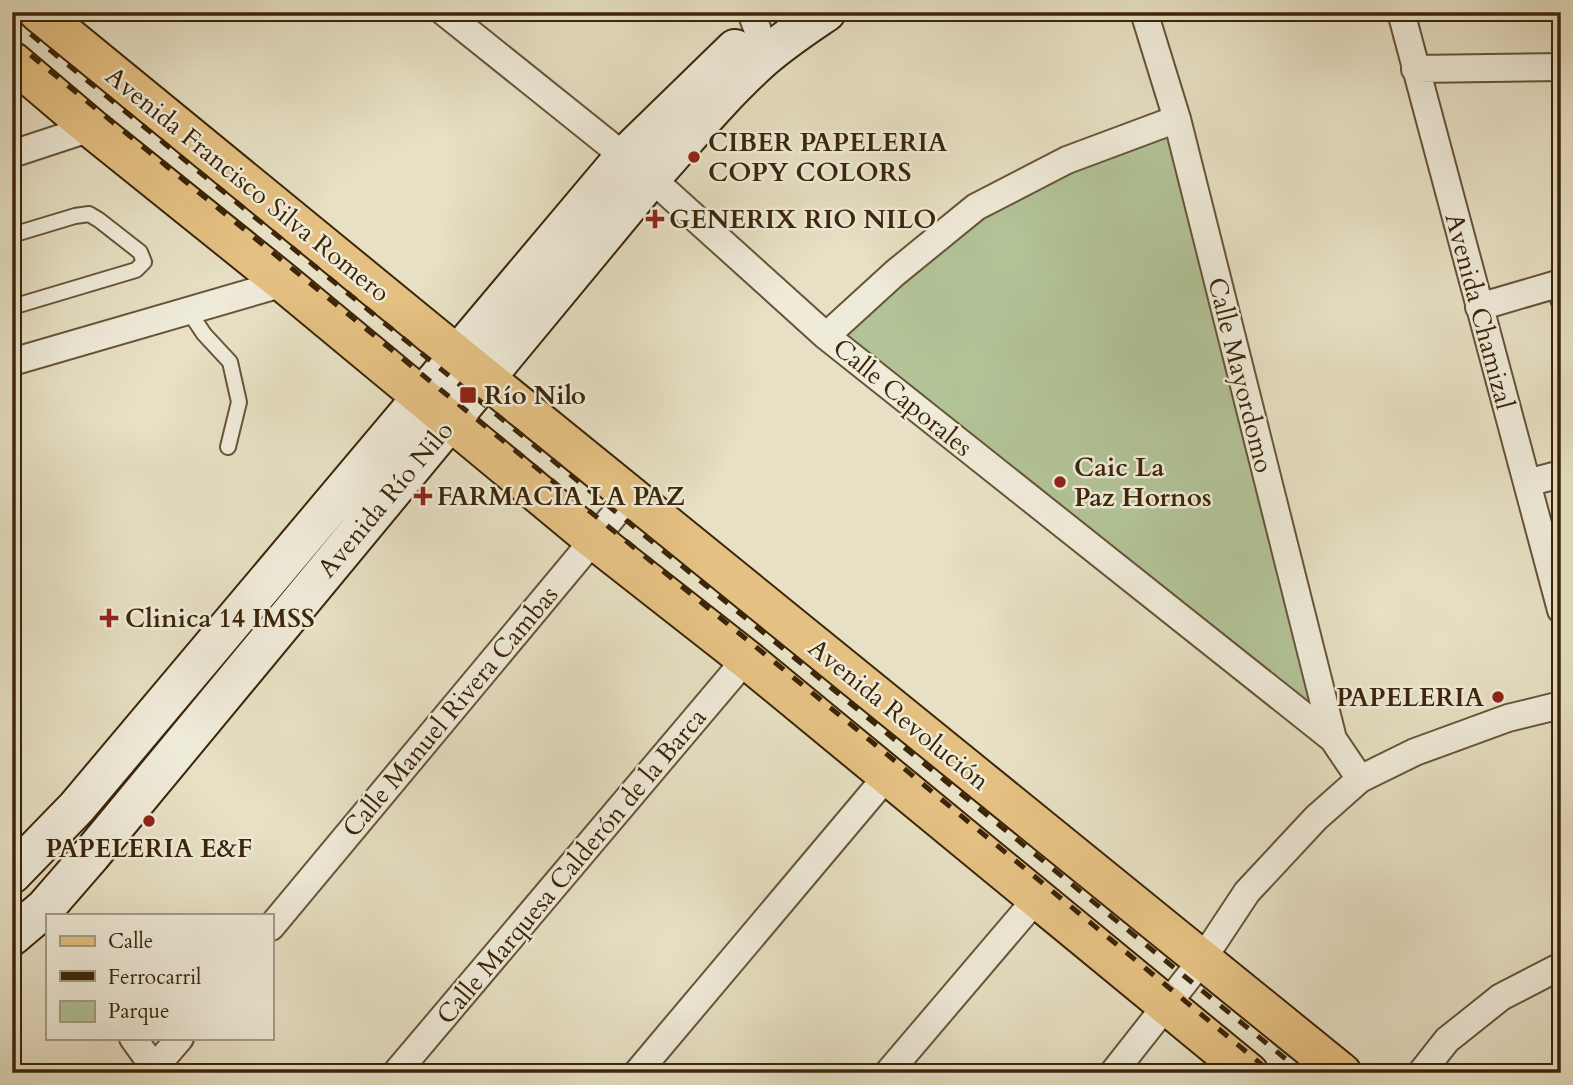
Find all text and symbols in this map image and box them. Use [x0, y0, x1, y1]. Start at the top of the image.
street label: Avenida Francisco Silva Romero [98, 59, 397, 310]
place label: CIBER PAPELERIA COPY COLORS [708, 125, 948, 190]
marker: CIBER PAPELERIA COPY COLORS [686, 149, 702, 165]
place label: GENERIX RIO NILO [669, 202, 936, 237]
street label: Avenida Chamizal [1437, 209, 1523, 413]
marker: GENERIX RIO NILO [647, 211, 663, 227]
street label: Calle Mayordomo [1199, 274, 1282, 476]
street label: Calle Caporales [826, 330, 980, 464]
place label: Río Nilo [484, 378, 586, 413]
marker: Río Nilo [458, 385, 478, 405]
street label: Avenida Río Nilo [310, 414, 461, 585]
place label: Caic La Paz Hornos [1074, 450, 1212, 515]
marker: Caic La Paz Hornos [1052, 474, 1068, 490]
place label: FARMACIA LA PAZ [437, 479, 685, 514]
marker: FARMACIA LA PAZ [415, 488, 431, 504]
street label: Calle Manuel Rivera Cambas [335, 578, 566, 844]
place label: Clinica 14 IMSS [125, 601, 315, 636]
marker: Clinica 14 IMSS [99, 608, 119, 628]
street label: Avenida Revolución [801, 630, 997, 798]
place label: PAPELERIA [1336, 680, 1484, 715]
marker: PAPELERIA [1490, 689, 1506, 705]
street label: Calle Marquesa Calderón de la Barca [428, 701, 714, 1032]
marker: PAPELERIA E&F [141, 813, 157, 829]
place label: PAPELERIA E&F [46, 831, 252, 866]
legend [46, 914, 273, 1040]
text: Calle [108, 927, 153, 956]
text: Ferrocarril [108, 963, 201, 992]
text: Parque [108, 997, 169, 1026]

